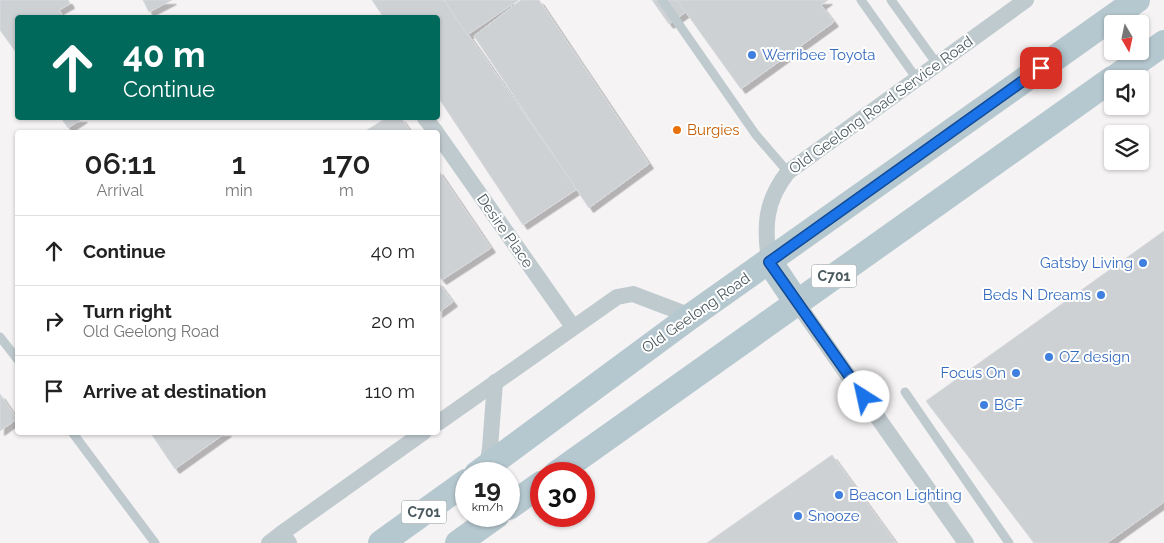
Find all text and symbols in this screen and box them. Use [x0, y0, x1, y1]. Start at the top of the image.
north arrow [1104, 15, 1149, 60]
map controls [1104, 15, 1149, 170]
street label: Old Geelong Road Service Road [786, 32, 976, 178]
text: 40 m [123, 34, 205, 75]
icon: ahead [40, 35, 105, 100]
place label: Werribee Toyota [762, 46, 876, 64]
pin [1020, 47, 1062, 89]
marker: Werribee Toyota [746, 49, 758, 61]
icon: arrive [1027, 54, 1055, 82]
button: sound [1104, 70, 1149, 115]
text: Continue [123, 76, 215, 102]
place label: Burgies [687, 121, 740, 139]
marker: Burgies [671, 124, 683, 136]
button: layers [1104, 125, 1149, 170]
text: 06:11 [84, 146, 156, 181]
text: 1 [232, 146, 246, 181]
text: 170 [322, 146, 371, 181]
text: Arrival [97, 181, 143, 200]
text: min [225, 181, 253, 200]
text: m [339, 181, 354, 200]
street label: Desire Place [473, 191, 537, 272]
icon: ahead [40, 237, 68, 265]
text: Continue [83, 240, 166, 262]
text: 40 m [371, 240, 415, 262]
place label: Gatsby Living [1040, 254, 1133, 272]
marker: Gatsby Living [1137, 257, 1149, 269]
road number: C701 [812, 264, 856, 288]
street label: Old Geelong Road [639, 269, 753, 357]
place label: Beds N Dreams [983, 286, 1091, 304]
marker: Beds N Dreams [1095, 289, 1107, 301]
text: Turn right [83, 300, 172, 322]
icon: right [40, 307, 68, 335]
text: 20 m [371, 310, 415, 332]
text: Old Geelong Road [83, 322, 219, 341]
place label: OZ design [1059, 348, 1130, 366]
marker: OZ design [1043, 351, 1055, 363]
place label: Focus On [941, 364, 1006, 382]
marker: Focus On [1010, 367, 1022, 379]
position arrow [837, 370, 889, 422]
icon: arrive [40, 377, 68, 405]
text: Arrive at destination [83, 380, 267, 402]
text: 110 m [365, 380, 415, 402]
place label: BCF [994, 396, 1023, 414]
marker: BCF [978, 399, 990, 411]
speed limit sign: 30 [530, 462, 595, 527]
text: 19 [474, 473, 501, 503]
place label: Beacon Lighting [849, 486, 962, 504]
marker: Beacon Lighting [833, 489, 845, 501]
text: km/h [472, 500, 503, 514]
road number: C701 [402, 501, 446, 524]
place label: Snooze [808, 507, 860, 525]
marker: Snooze [792, 510, 804, 522]

